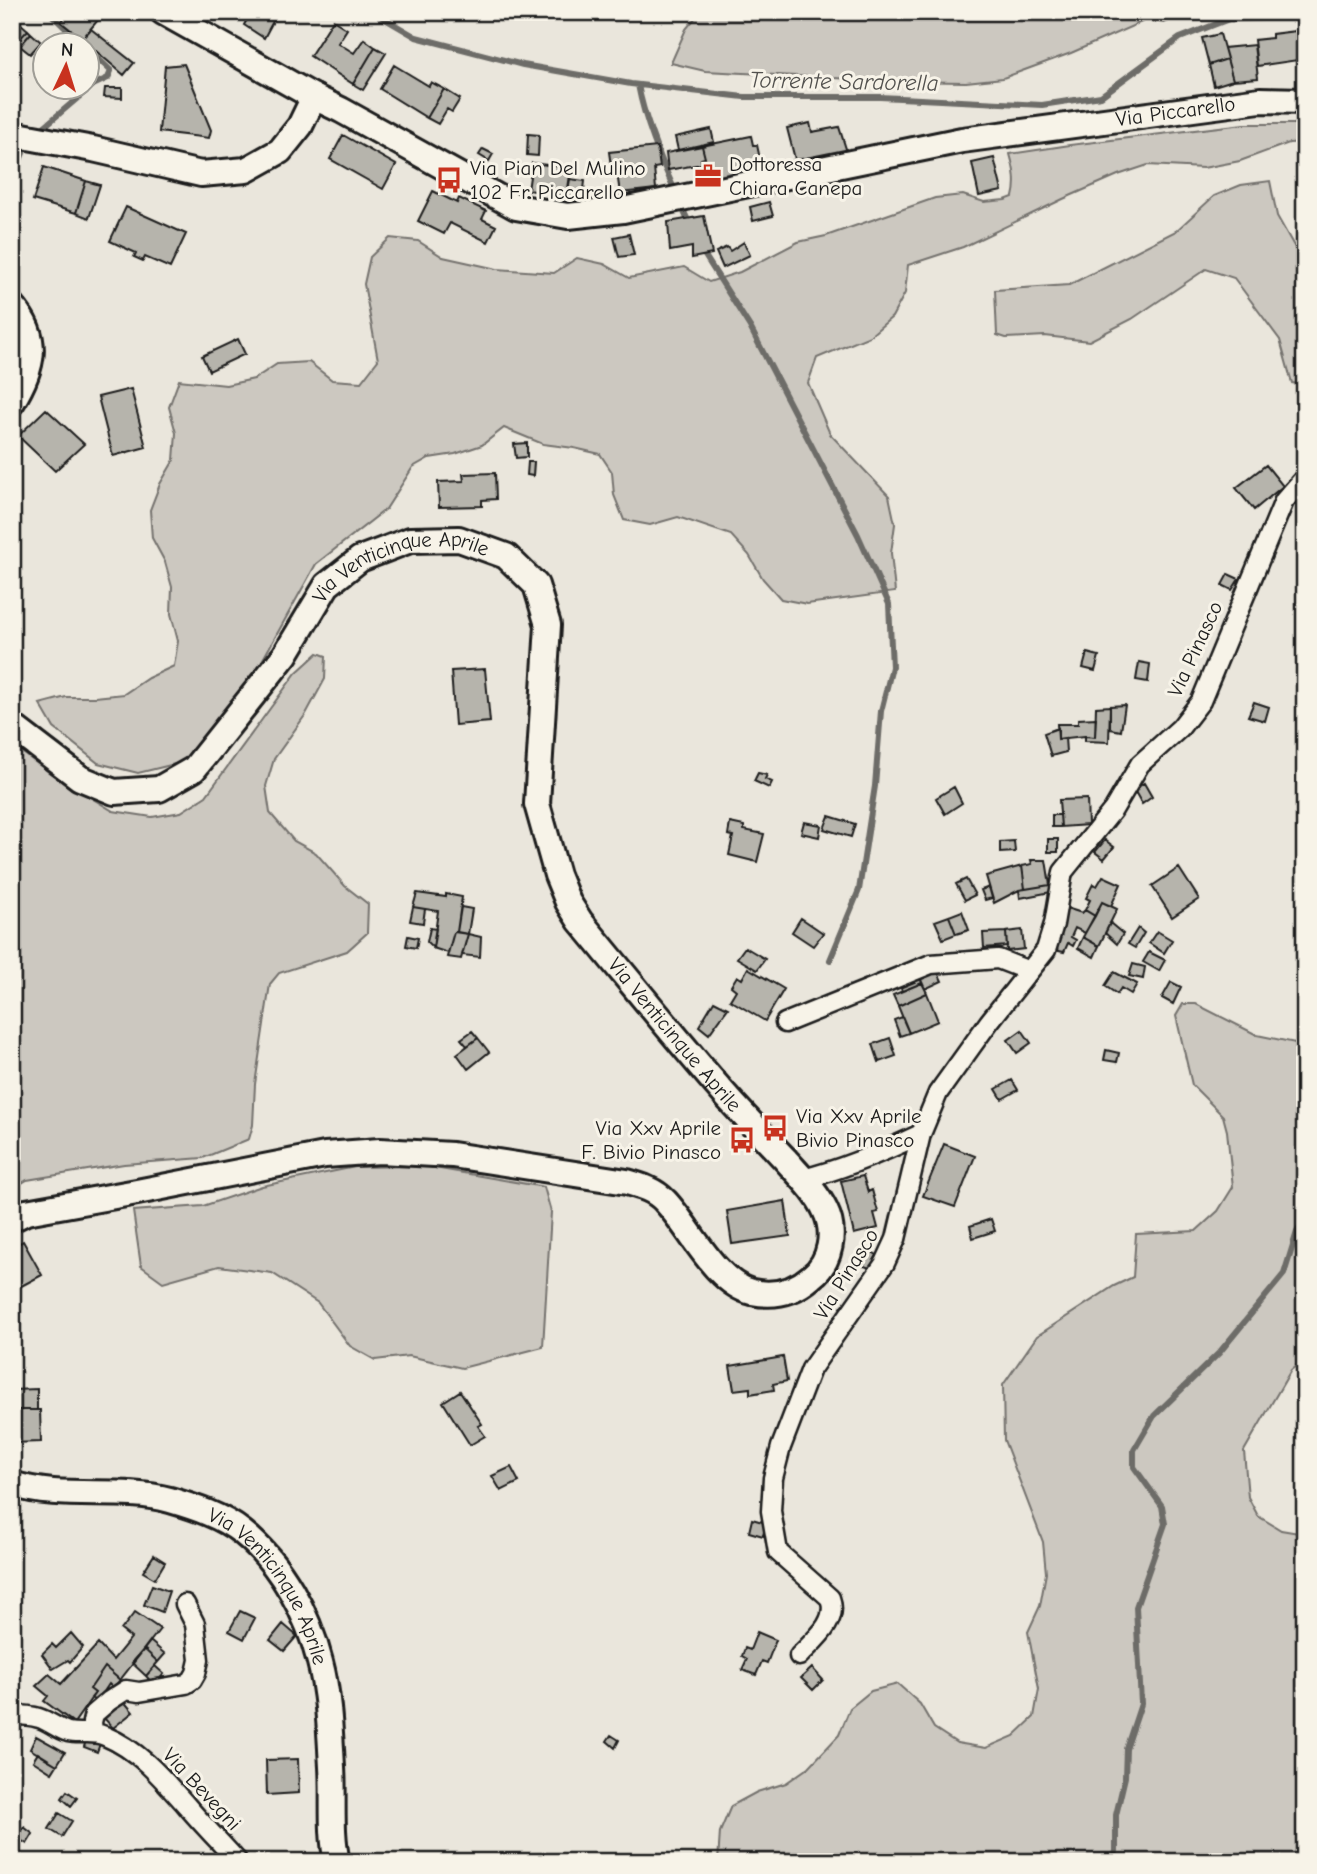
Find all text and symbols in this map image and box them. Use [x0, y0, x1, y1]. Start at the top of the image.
north arrow [32, 32, 102, 102]
text: N [60, 39, 74, 61]
water label: Torrente Sardorella [749, 66, 939, 97]
street label: Via Piccarello [1114, 91, 1237, 131]
place label: Dottoressa Chiara Canepa [729, 152, 862, 200]
place label: Via Pian Del Mulino 102 Fr. Piccarello [470, 156, 646, 204]
office icon: Dottoressa Chiara Canepa [693, 161, 723, 191]
bus stop icon: Via Pian Del Mulino 102 Fr. Piccarello [434, 165, 464, 195]
street label: Via Venticinque Aprile [307, 527, 492, 607]
street label: Via Pinasco [1162, 597, 1228, 701]
street label: Via Venticinque Aprile [603, 953, 746, 1117]
place label: Via Xxv Aprile Bivio Pinasco [796, 1104, 922, 1152]
bus stop icon: Via Xxv Aprile Bivio Pinasco [760, 1113, 790, 1143]
place label: Via Xxv Aprile F. Bivio Pinasco [581, 1116, 721, 1164]
bus stop icon: Via Xxv Aprile F. Bivio Pinasco [727, 1125, 757, 1155]
street label: Via Pinasco [809, 1224, 883, 1324]
street label: Via Venticinque Aprile [204, 1502, 332, 1667]
street label: Via Bevegni [158, 1743, 246, 1835]

